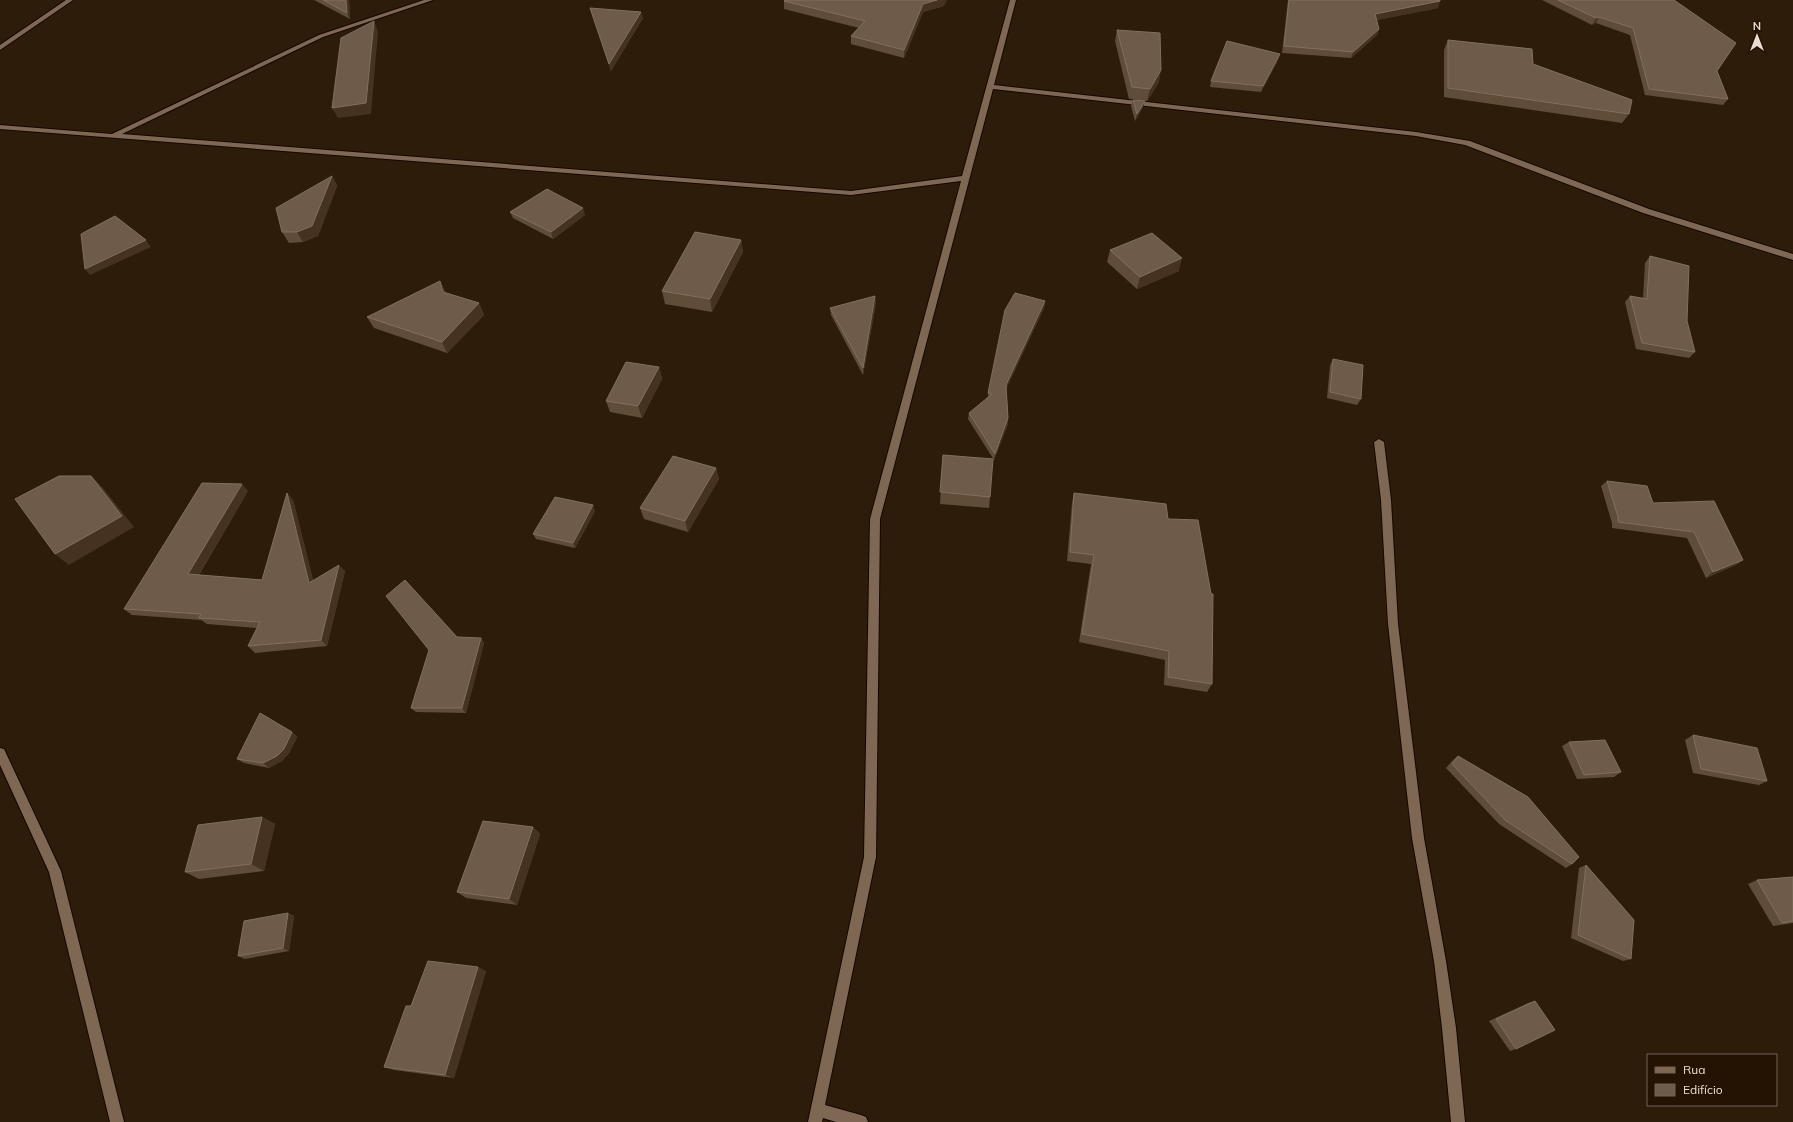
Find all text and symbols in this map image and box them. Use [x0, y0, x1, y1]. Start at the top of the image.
north arrow [1737, 16, 1777, 56]
text: N [1753, 19, 1761, 33]
legend [1647, 1054, 1777, 1106]
text: Rua [1683, 1062, 1705, 1077]
text: Edifício [1683, 1082, 1723, 1097]

